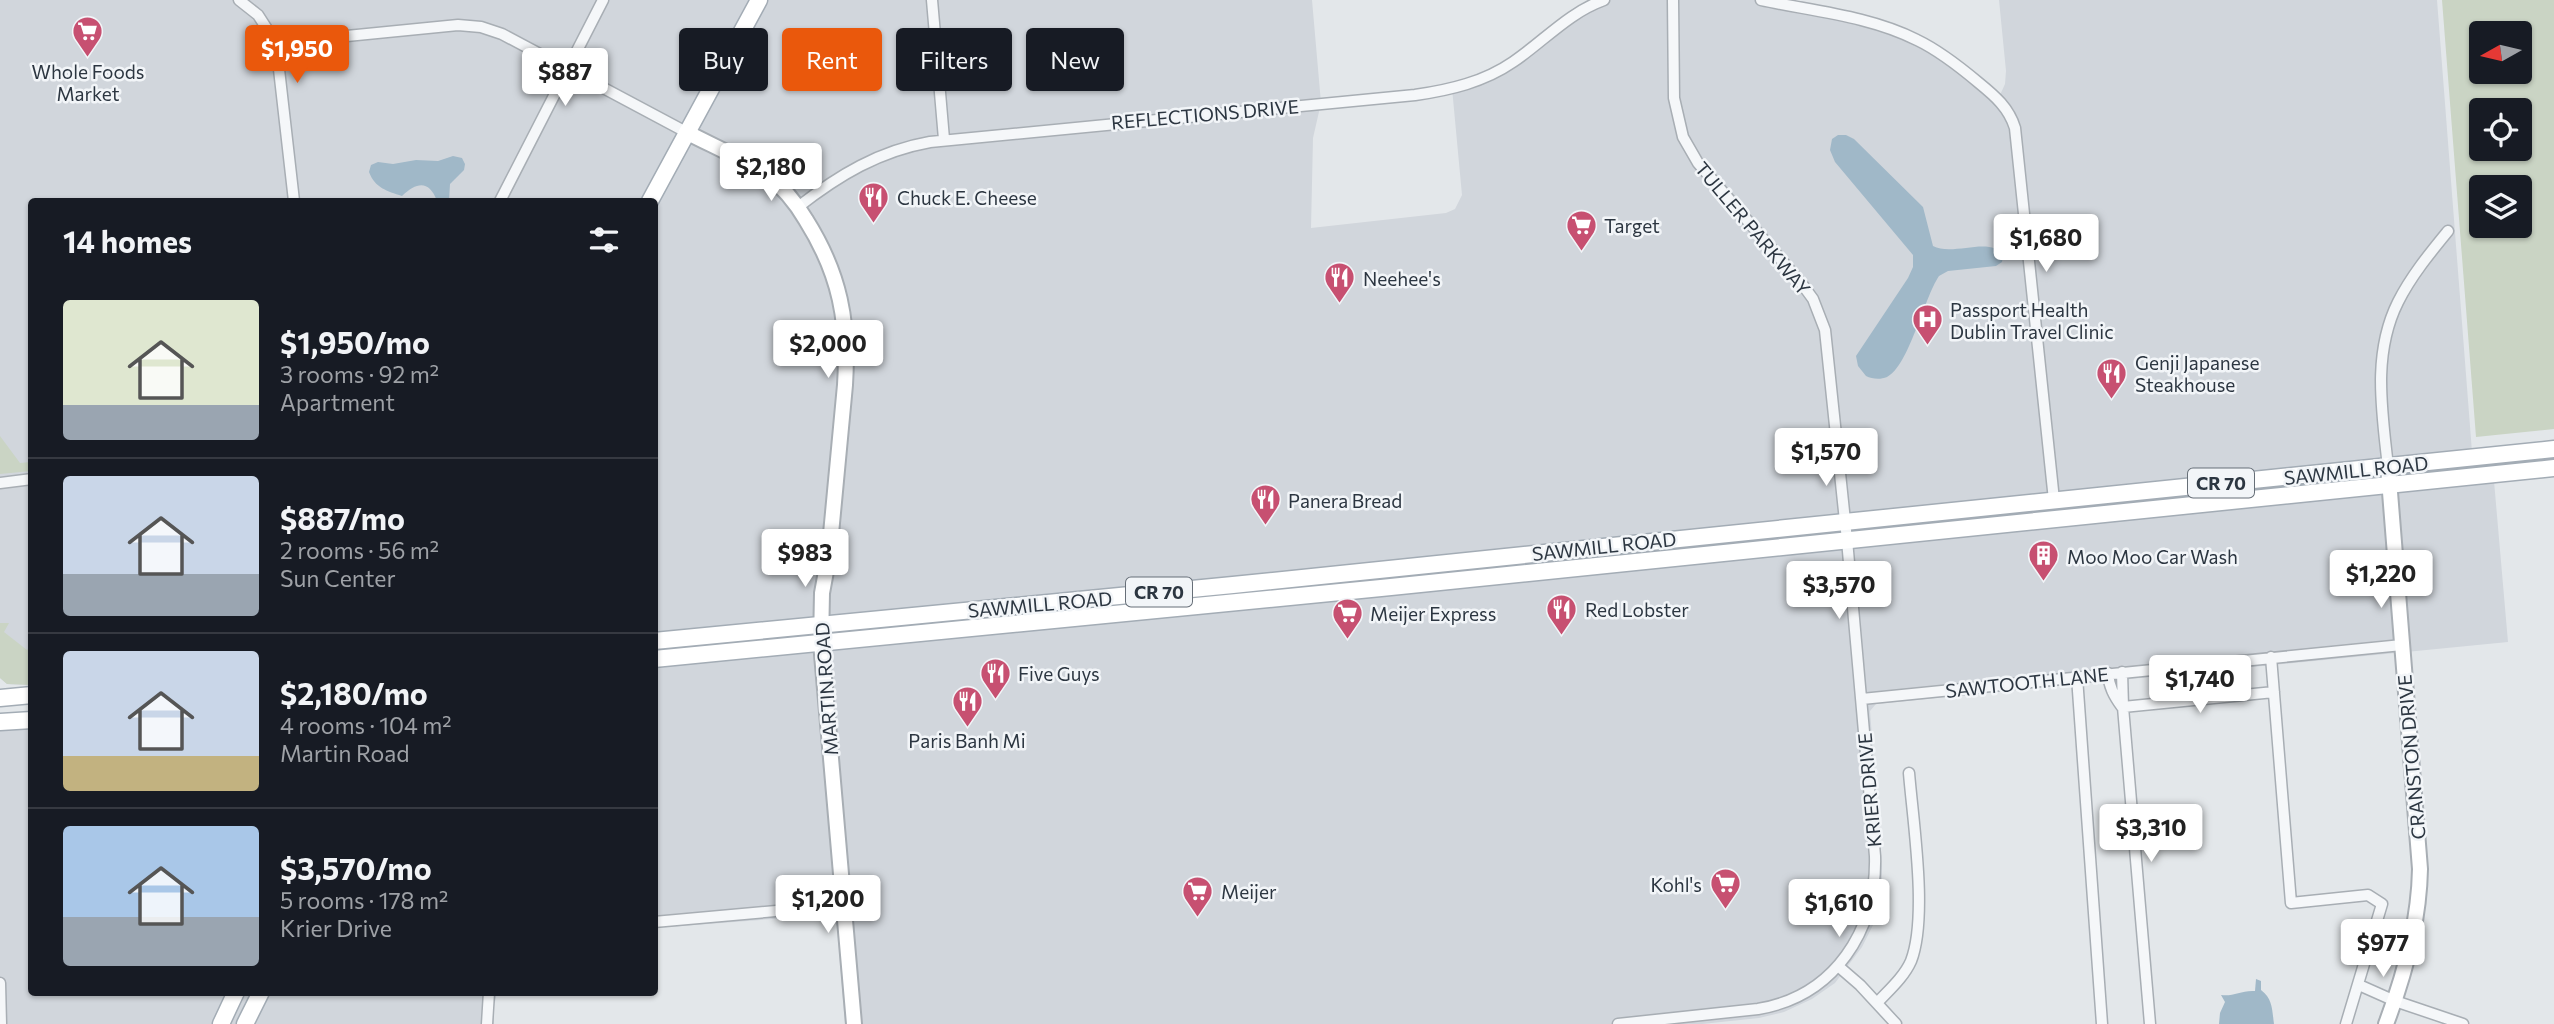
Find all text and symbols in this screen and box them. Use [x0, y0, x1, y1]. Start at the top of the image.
supermarket icon: Whole Foods Market [71, 15, 105, 59]
north arrow [2469, 21, 2532, 84]
map controls [2469, 21, 2532, 238]
pin: $1,950 [240, 25, 354, 85]
chip: Buy [679, 28, 768, 91]
chip: Rent [782, 28, 882, 91]
chip: Filters [896, 28, 1012, 91]
chip: New [1026, 28, 1124, 91]
text: $1,950 [261, 34, 333, 62]
pin: $887 [524, 48, 606, 108]
text: $887 [538, 57, 592, 85]
place label: Whole Foods Market [32, 60, 144, 105]
street label: REFLECTIONS DRIVE [1110, 94, 1300, 134]
button: locate [2469, 98, 2532, 161]
pin: $2,180 [714, 144, 828, 203]
text: $2,180 [736, 152, 806, 180]
street label: TULLER PARKWAY [1691, 157, 1815, 299]
button: layers [2469, 175, 2532, 238]
restaurant icon: Chuck E. Cheese [857, 180, 891, 224]
place label: Chuck E. Cheese [897, 186, 1037, 209]
supermarket icon: Target [1564, 208, 1598, 252]
place label: Target [1604, 214, 1660, 237]
pin: $1,680 [1989, 215, 2103, 274]
icon: filters [585, 221, 623, 259]
text: 14 homes [63, 222, 192, 259]
text: $1,680 [2010, 223, 2082, 251]
restaurant icon: Neehee's [1323, 261, 1357, 305]
place label: Neehee's [1363, 267, 1441, 290]
place label: Passport Health Dublin Travel Clinic [1950, 298, 2114, 343]
hospital icon: Passport Health Dublin Travel Clinic [1910, 303, 1944, 347]
pin: $2,000 [771, 320, 885, 380]
text: $1,950/mo [280, 323, 430, 360]
icon: home [119, 328, 203, 412]
text: $2,000 [789, 329, 867, 357]
place label: Genji Japanese Steakhouse [2135, 351, 2259, 396]
restaurant icon: Genji Japanese Steakhouse [2095, 356, 2129, 400]
text: 3 rooms · 92 m² [280, 360, 439, 388]
text: Apartment [280, 388, 395, 416]
pin: $1,570 [1769, 428, 1883, 488]
text: $1,570 [1791, 437, 1861, 465]
street label: SAWMILL ROAD [2283, 451, 2429, 489]
road number: CR 70 [2188, 468, 2254, 498]
restaurant icon: Panera Bread [1248, 483, 1282, 527]
place label: Panera Bread [1288, 489, 1402, 512]
text: $887/mo [280, 499, 405, 536]
icon: home [119, 504, 203, 588]
street label: SAWMILL ROAD [1531, 527, 1677, 565]
pin: $983 [764, 530, 846, 589]
text: 2 rooms · 56 m² [280, 536, 439, 564]
text: $983 [778, 538, 832, 566]
building icon: Moo Moo Car Wash [2027, 539, 2061, 583]
place label: Moo Moo Car Wash [2067, 545, 2238, 568]
pin: $1,220 [2324, 550, 2438, 610]
text: $1,220 [2346, 559, 2416, 587]
pin: $3,570 [1782, 562, 1896, 621]
text: Sun Center [280, 564, 396, 592]
text: $3,570 [1802, 570, 1876, 598]
road number: CR 70 [1126, 578, 1192, 606]
street label: SAWMILL ROAD [967, 586, 1113, 622]
restaurant icon: Red Lobster [1545, 592, 1579, 636]
supermarket icon: Meijer Express [1330, 596, 1364, 640]
place label: Red Lobster [1585, 598, 1689, 621]
place label: Meijer Express [1370, 602, 1496, 625]
street label: MARTIN ROAD [810, 622, 842, 756]
restaurant icon: Five Guys [978, 656, 1012, 700]
pin: $1,740 [2143, 656, 2257, 715]
place label: Five Guys [1018, 662, 1100, 685]
street label: SAWTOOTH LANE [1944, 662, 2110, 702]
text: $1,740 [2165, 664, 2235, 692]
text: $2,180/mo [280, 674, 428, 711]
street label: CRANSTON DRIVE [2392, 674, 2430, 840]
icon: home [119, 679, 203, 763]
restaurant icon: Paris Banh Mi [950, 684, 984, 728]
text: 4 rooms · 104 m² [280, 711, 452, 739]
place label: Paris Banh Mi [908, 729, 1026, 752]
street label: KRIER DRIVE [1853, 732, 1885, 848]
text: Martin Road [280, 739, 410, 767]
pin: $3,310 [2094, 804, 2208, 864]
text: $3,310 [2115, 813, 2187, 841]
text: $3,570/mo [280, 849, 432, 886]
icon: home [119, 854, 203, 938]
supermarket icon: Kohl's [1708, 867, 1742, 911]
place label: Kohl's [1650, 873, 1702, 896]
supermarket icon: Meijer [1181, 874, 1215, 918]
pin: $1,200 [771, 876, 885, 935]
place label: Meijer [1221, 880, 1277, 903]
pin: $1,610 [1782, 880, 1896, 939]
text: $1,200 [792, 884, 864, 912]
text: 5 rooms · 178 m² [280, 886, 448, 914]
text: $1,610 [1805, 888, 1873, 916]
text: Krier Drive [280, 914, 392, 942]
pin: $977 [2342, 920, 2424, 979]
text: $977 [2357, 928, 2409, 956]

